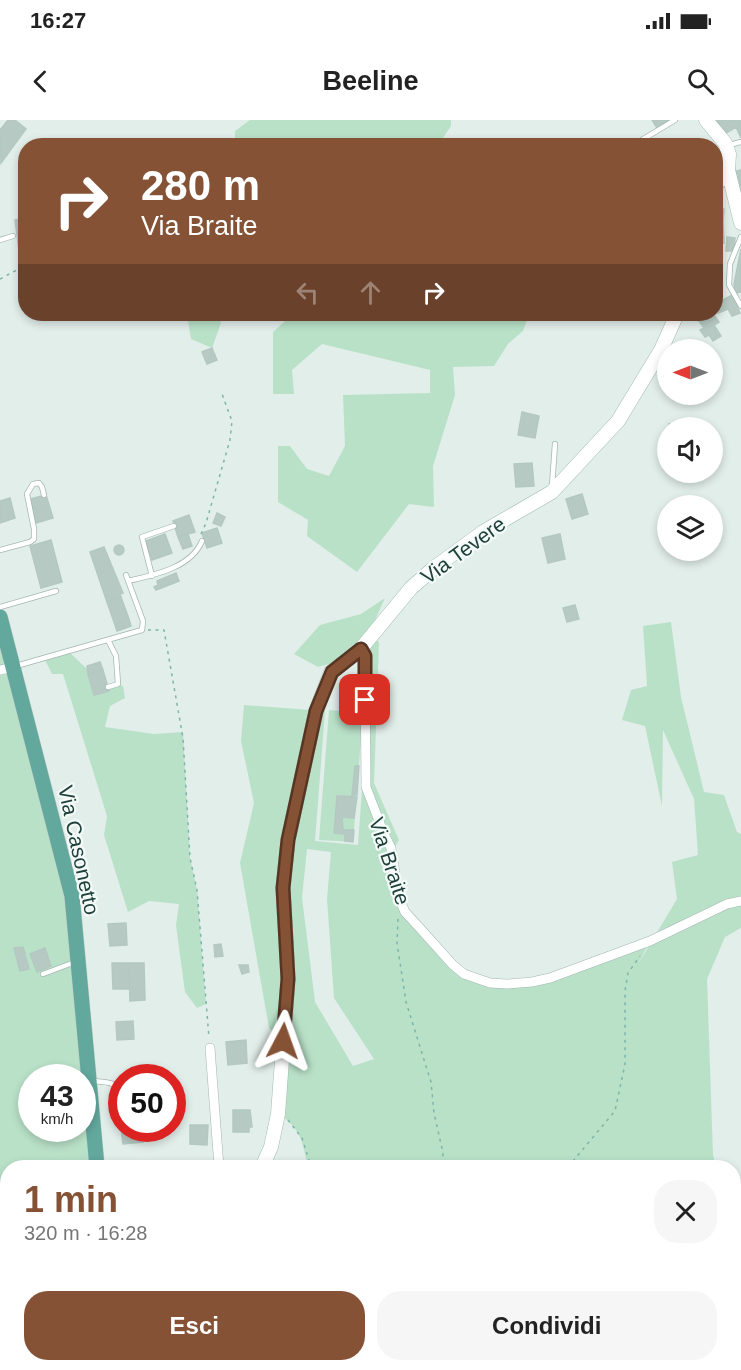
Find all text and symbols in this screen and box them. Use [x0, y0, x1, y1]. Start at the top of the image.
text: 16:27 [30, 8, 86, 33]
icon: back [24, 65, 57, 98]
icon: search [684, 65, 717, 98]
text: Beeline [322, 66, 419, 96]
icon: right [42, 162, 120, 240]
text: 280 m [141, 162, 260, 209]
text: Via Braite [141, 211, 258, 241]
icon: left [291, 276, 324, 309]
icon: ahead [354, 276, 387, 309]
icon: right [417, 276, 450, 309]
north arrow [657, 339, 723, 405]
map controls [657, 339, 723, 561]
button: sound [657, 417, 723, 483]
button: layers [657, 495, 723, 561]
street label: Via Tevere [416, 512, 510, 588]
pin [339, 674, 390, 725]
icon: arrive [348, 683, 381, 716]
street label: Via Casonetto [54, 783, 104, 917]
street label: Via Braite [365, 814, 415, 908]
position arrow [251, 1009, 315, 1073]
speed limit sign: 50 [108, 1064, 186, 1142]
text: 43 [40, 1079, 74, 1112]
text: km/h [41, 1110, 73, 1127]
text: 1 min [24, 1179, 118, 1220]
button: close [654, 1180, 717, 1243]
text: 320 m · 16:28 [24, 1222, 147, 1244]
button: Esci [24, 1291, 365, 1360]
button: Condividi [377, 1291, 717, 1360]

